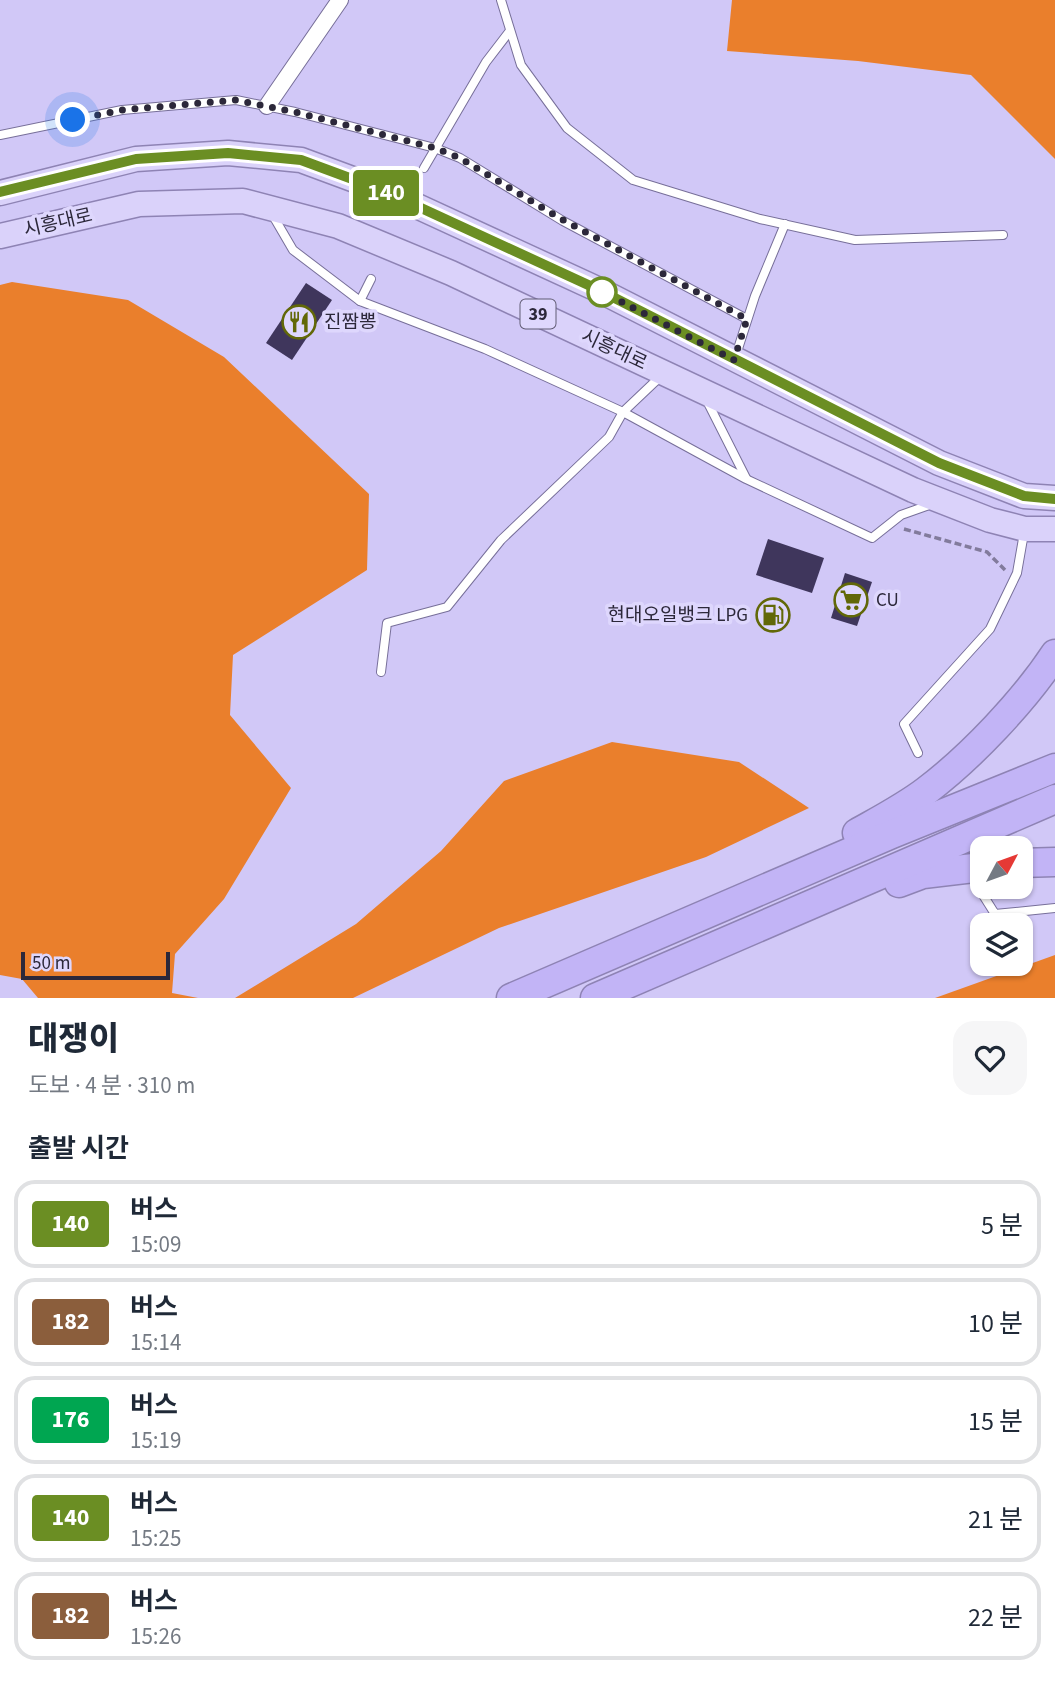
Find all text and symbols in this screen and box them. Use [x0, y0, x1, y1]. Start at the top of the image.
your location [55, 102, 90, 137]
line badge: 140 [346, 170, 426, 216]
text: 140 [367, 175, 405, 210]
street label: 시흥대로 [21, 202, 95, 244]
unlabelled marker [587, 277, 617, 307]
road number: 39 [520, 300, 556, 328]
restaurant icon: 진짬뽕 [280, 303, 318, 341]
place label: 진짬뽕 [324, 309, 376, 336]
street label: 시흥대로 [577, 323, 651, 377]
supermarket icon: CU [832, 581, 870, 619]
place label: CU [876, 587, 899, 614]
fuel station icon: 현대오일뱅크 LPG [754, 596, 792, 634]
place label: 현대오일뱅크 LPG [608, 602, 748, 629]
north arrow [970, 836, 1032, 900]
map controls [970, 836, 1033, 976]
button: layers [970, 913, 1033, 976]
scale bar [21, 949, 170, 981]
text: 50 m [32, 950, 70, 977]
text: 대쟁이 [28, 1016, 119, 1063]
button: heart [953, 1021, 1027, 1095]
text: 도보 · 4 분 · 310 m [28, 1069, 195, 1102]
text: 출발 시간 [28, 1130, 129, 1167]
text: 버스 [130, 1191, 178, 1228]
text: 140 [51, 1206, 90, 1241]
text: 5 분 [981, 1207, 1023, 1244]
text: 15:09 [130, 1228, 181, 1261]
text: 버스 [130, 1289, 178, 1326]
text: 182 [51, 1304, 90, 1339]
text: 10 분 [968, 1305, 1023, 1342]
text: 15:14 [130, 1326, 181, 1359]
text: 버스 [130, 1387, 178, 1424]
text: 176 [51, 1402, 90, 1437]
text: 15 분 [968, 1403, 1023, 1440]
text: 15:19 [130, 1424, 181, 1457]
text: 버스 [130, 1485, 178, 1522]
text: 140 [51, 1500, 90, 1535]
text: 21 분 [968, 1501, 1023, 1538]
text: 15:25 [130, 1522, 181, 1555]
text: 버스 [130, 1583, 178, 1620]
text: 182 [51, 1598, 90, 1633]
text: 22 분 [968, 1599, 1023, 1636]
text: 15:26 [130, 1620, 181, 1653]

